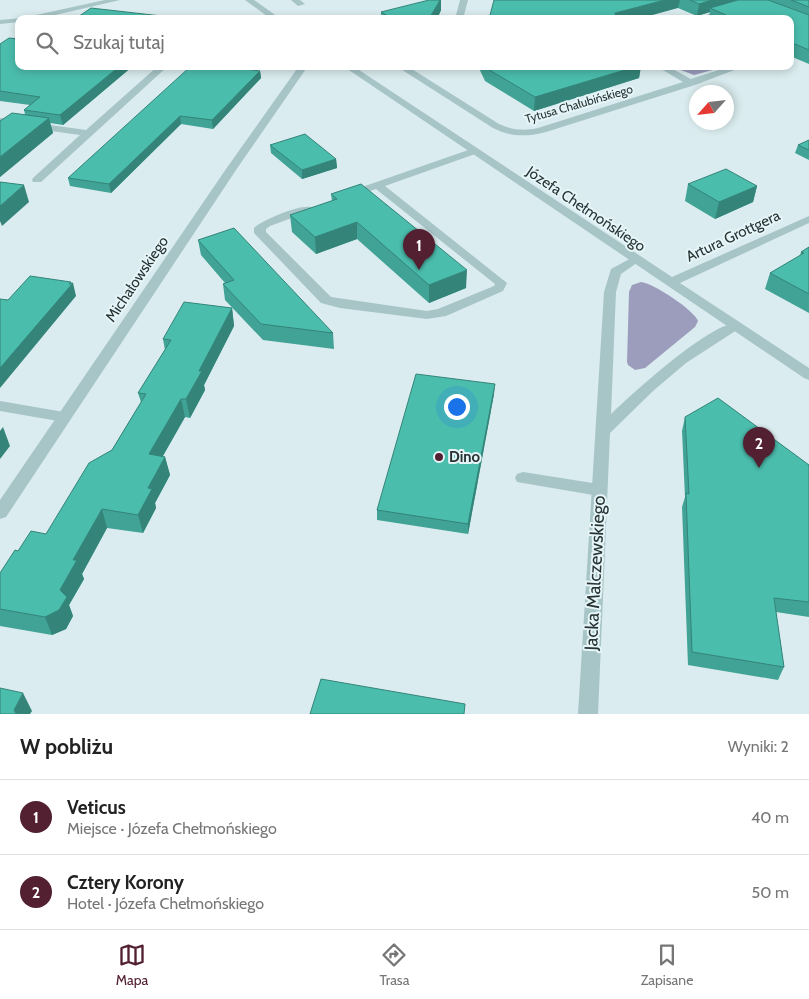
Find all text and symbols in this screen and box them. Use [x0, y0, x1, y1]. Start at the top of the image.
search box [15, 15, 794, 70]
icon: search [33, 29, 61, 57]
text: Szukaj tutaj [73, 31, 165, 54]
street label: Tytusa Chałubińskiego [523, 81, 635, 126]
north arrow [689, 85, 734, 130]
street label: Józefa Chełmońskiego [522, 162, 649, 256]
street label: Artura Grottgera [683, 206, 784, 266]
pin: 1 [403, 229, 435, 270]
street label: Michałowskiego [102, 233, 172, 325]
your location [444, 394, 470, 420]
pin: 2 [743, 427, 775, 468]
place label: Dino [449, 448, 481, 466]
marker: Dino [433, 451, 445, 463]
street label: Jacka Malczewskiego [580, 495, 610, 652]
text: W pobliżu [20, 734, 113, 759]
text: Wyniki: 2 [728, 737, 789, 756]
text: Veticus [67, 796, 126, 819]
text: 1 [33, 808, 39, 827]
text: 40 m [751, 808, 789, 827]
text: Miejsce · Józefa Chełmońskiego [67, 819, 277, 838]
text: Cztery Korony [67, 871, 184, 894]
text: 2 [32, 883, 40, 902]
text: 50 m [752, 883, 789, 902]
text: Hotel · Józefa Chełmońskiego [67, 894, 264, 913]
tab: Mapa [116, 941, 148, 989]
tab: Trasa [380, 941, 409, 989]
tab: Zapisane [641, 941, 693, 989]

